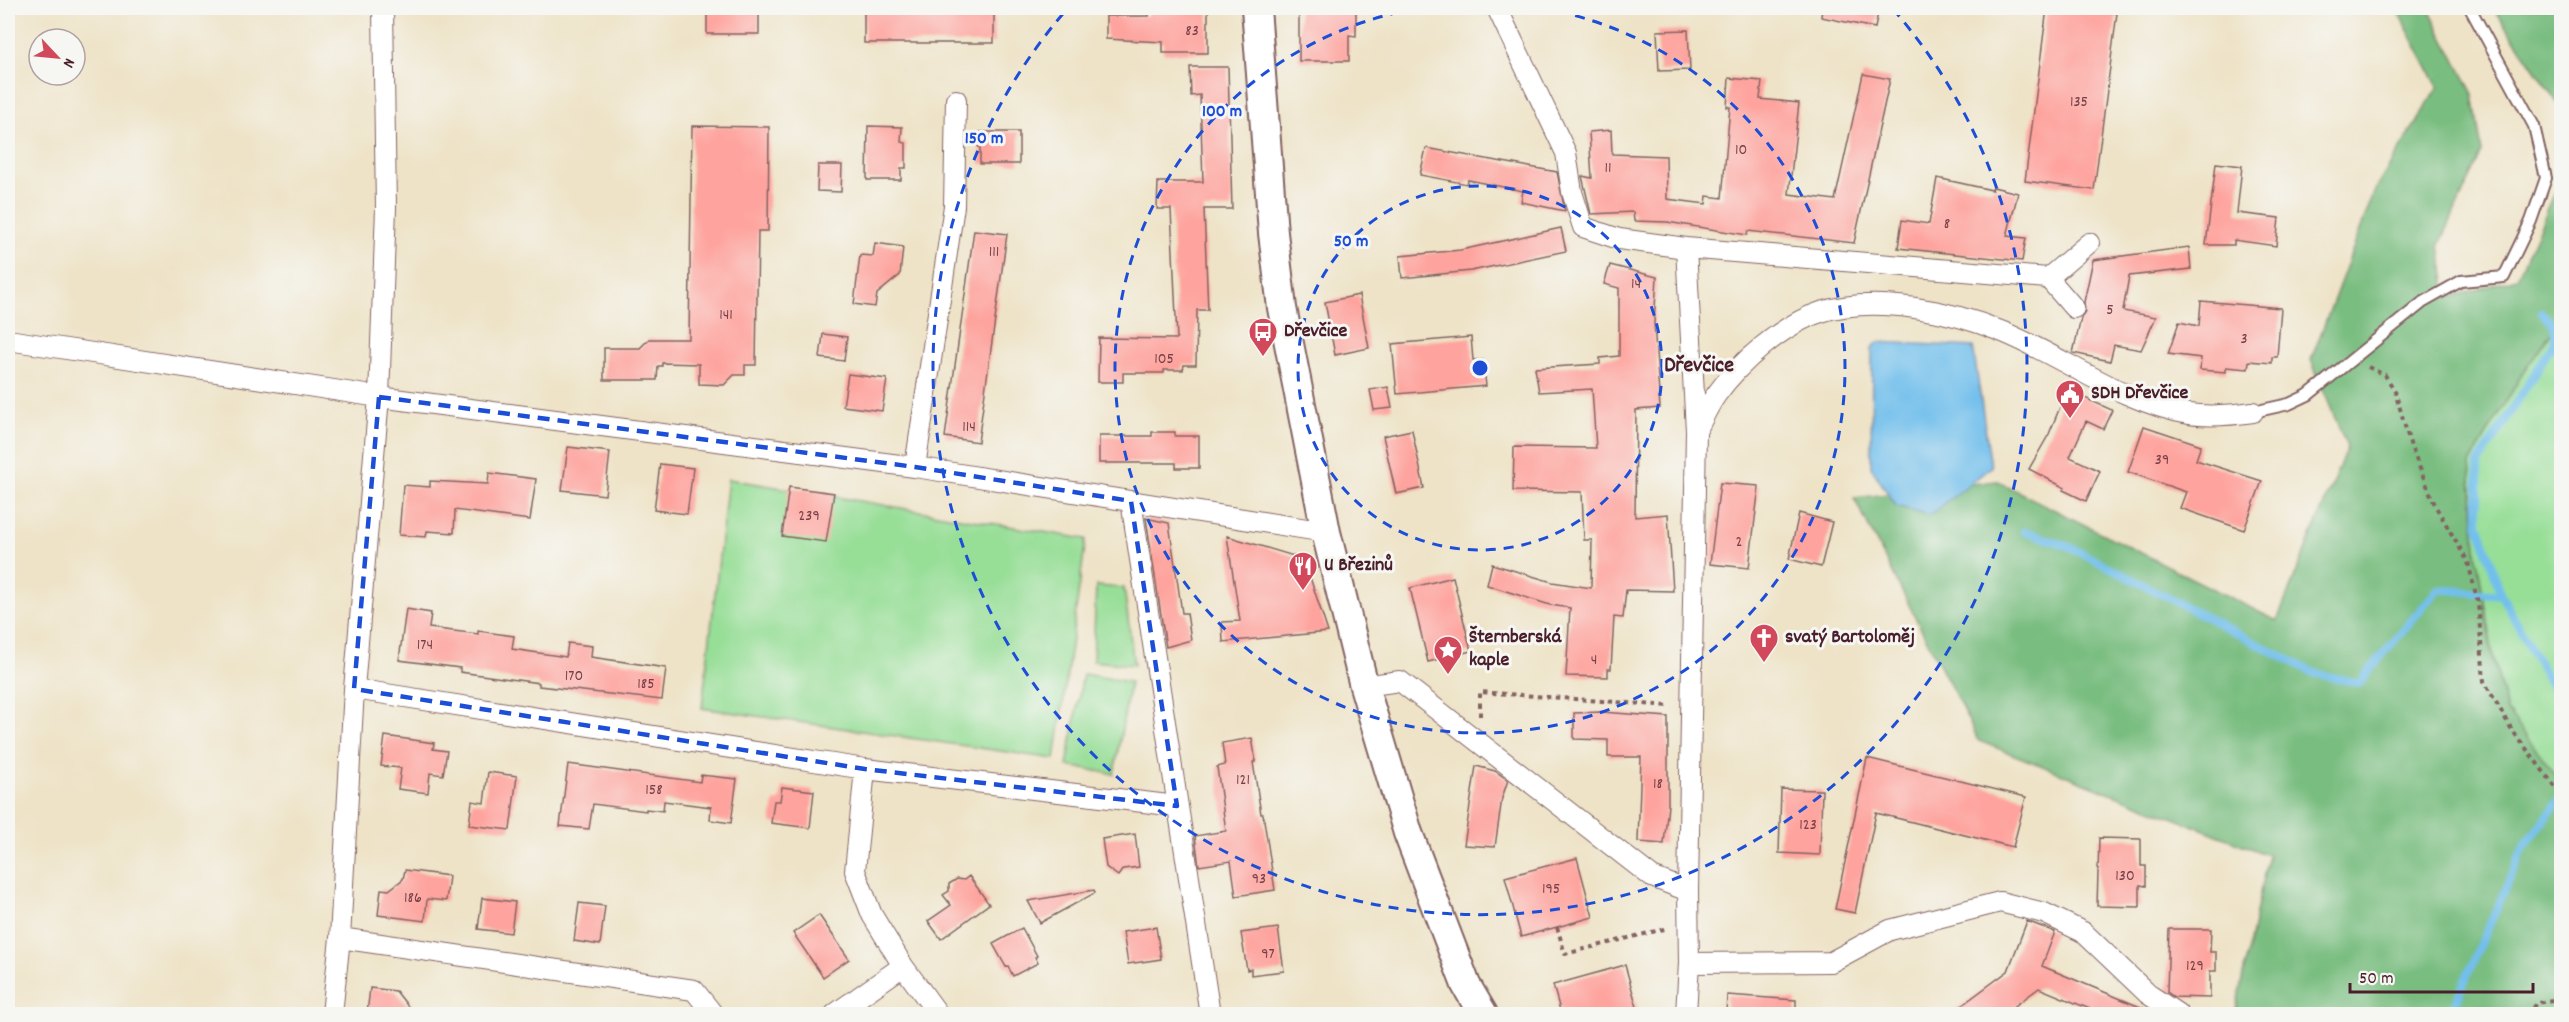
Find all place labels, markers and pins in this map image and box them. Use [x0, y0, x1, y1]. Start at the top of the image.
bus stop icon: Dřevčice [1247, 316, 1279, 358]
place label: Dřevčice [1284, 318, 1348, 346]
centre of rings [1470, 358, 1490, 378]
public building icon: SDH Dřevčice [2054, 378, 2086, 420]
place label: SDH Dřevčice [2091, 380, 2189, 408]
restaurant icon: U Březinů [1287, 550, 1319, 592]
place label: U Březinů [1324, 552, 1393, 580]
church icon: svatý Bartoloměj [1748, 622, 1780, 664]
place label: Šternberská kaple [1469, 624, 1563, 675]
place label: svatý Bartoloměj [1785, 624, 1915, 652]
place icon: Šternberská kaple [1432, 634, 1464, 676]

